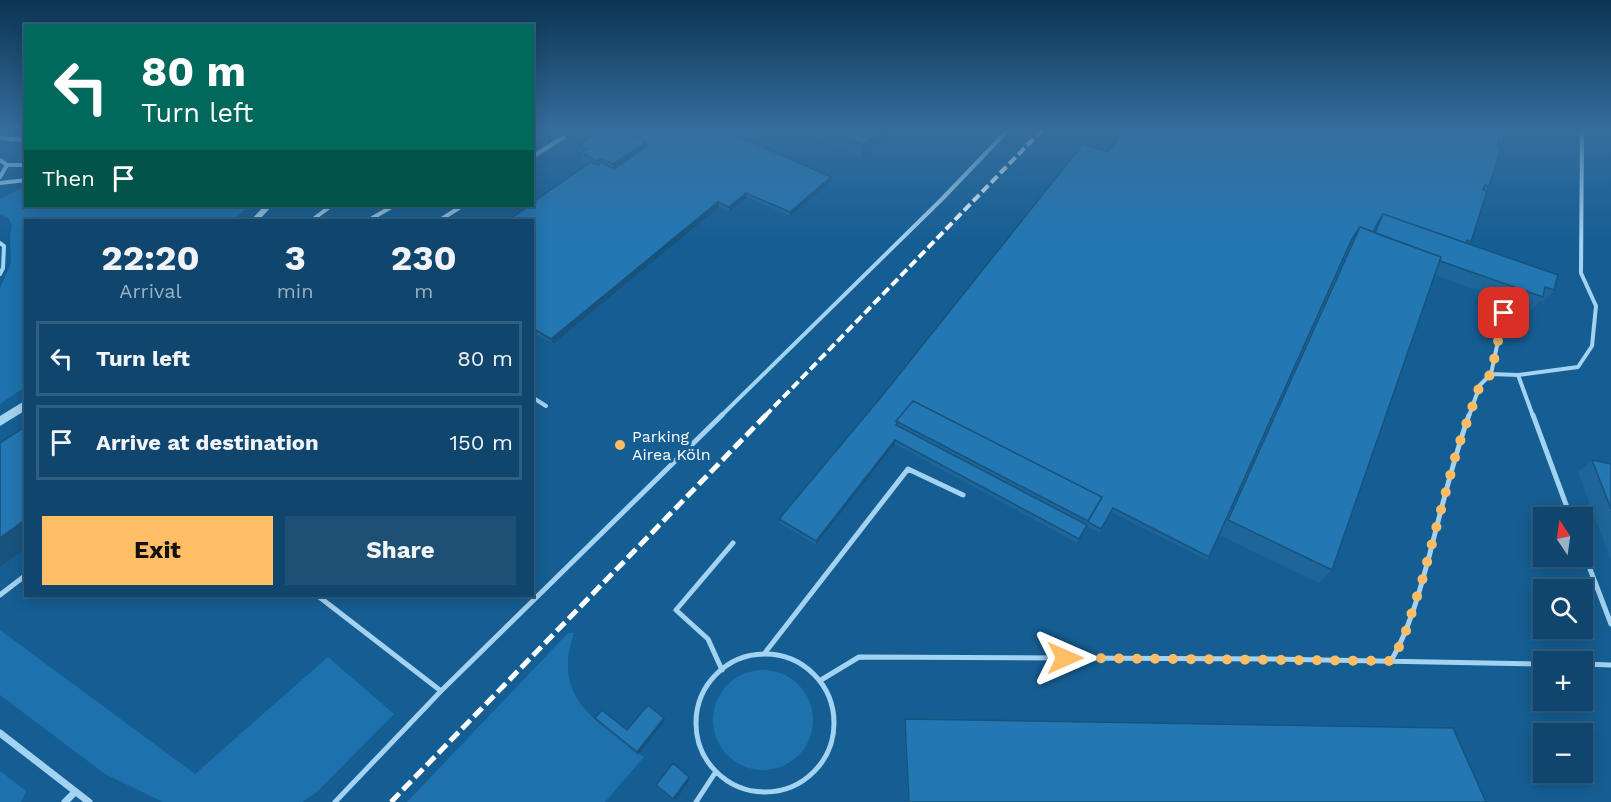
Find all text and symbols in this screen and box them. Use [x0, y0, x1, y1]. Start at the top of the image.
text: 80 m [141, 47, 246, 96]
icon: left [42, 48, 120, 126]
text: Turn left [141, 97, 253, 129]
icon: arrive [107, 162, 140, 195]
text: Then [42, 166, 95, 191]
text: 22:20 [101, 237, 200, 279]
text: 3 [285, 237, 306, 279]
text: 230 [391, 237, 457, 279]
text: Arrival [119, 279, 182, 303]
text: min [277, 279, 314, 303]
text: m [414, 279, 433, 303]
pin [1478, 287, 1529, 338]
icon: arrive [1487, 296, 1520, 329]
icon: left [45, 342, 78, 375]
text: Turn left [96, 346, 190, 371]
text: 80 m [457, 346, 513, 371]
icon: arrive [45, 426, 78, 459]
place label: Parking Airea Köln [632, 427, 711, 464]
text: Arrive at destination [96, 430, 319, 455]
text: 150 m [449, 430, 513, 455]
marker: Parking Airea Köln [613, 438, 627, 452]
north arrow [1533, 507, 1593, 567]
map controls [1533, 507, 1593, 783]
button: Exit [42, 516, 273, 585]
button: Share [285, 516, 516, 585]
button: search [1533, 579, 1593, 639]
position arrow [1033, 626, 1097, 690]
button: + [1533, 651, 1593, 711]
button: − [1533, 723, 1593, 783]

